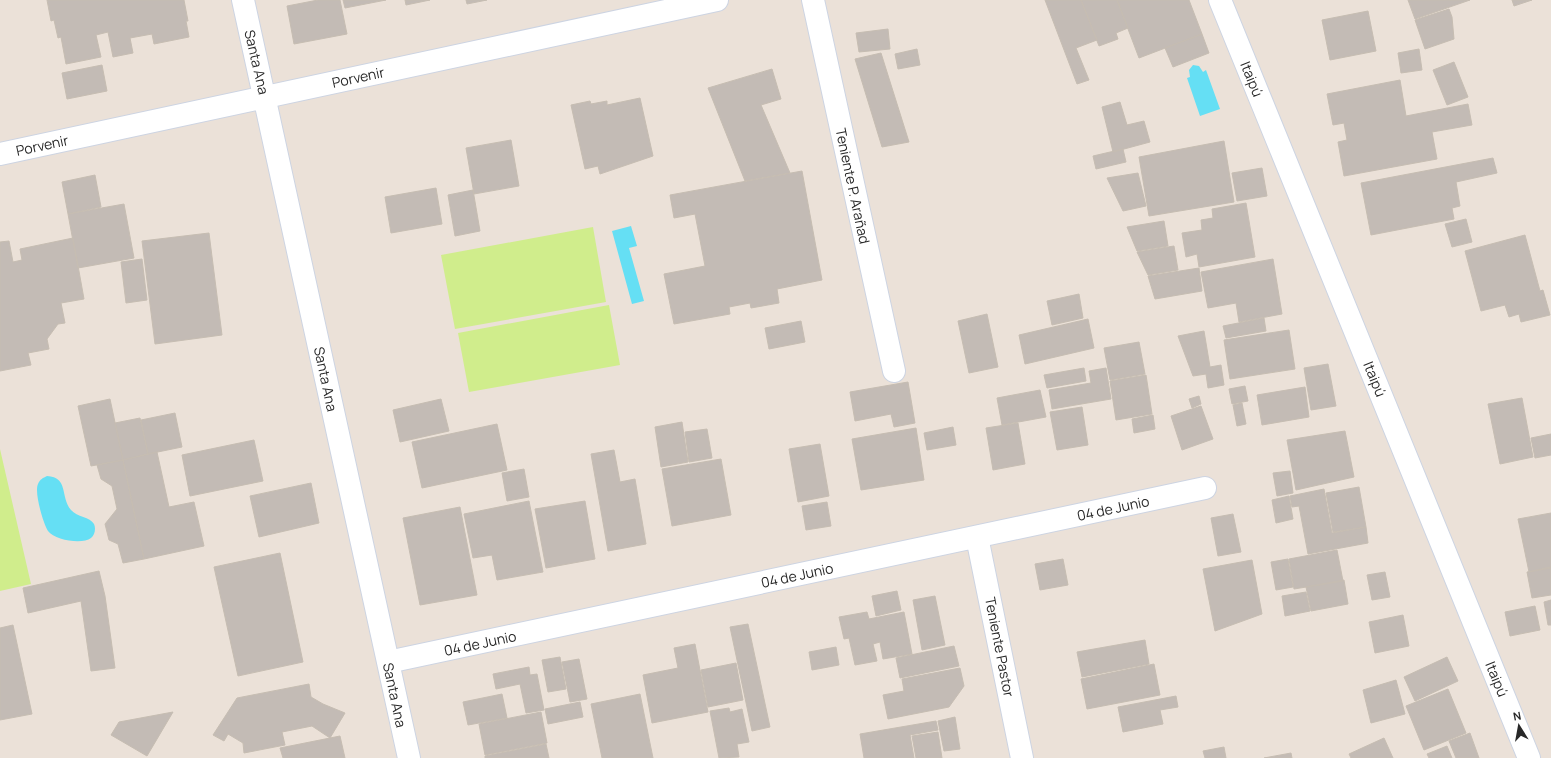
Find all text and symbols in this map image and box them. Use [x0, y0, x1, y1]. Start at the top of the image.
street label: Santa Ana [240, 28, 274, 96]
street label: Itaipú [1236, 59, 1268, 99]
street label: Porvenir [330, 62, 386, 92]
street label: Teniente P. Arañad [831, 126, 875, 246]
street label: Porvenir [14, 130, 70, 160]
street label: Santa Ana [310, 345, 342, 413]
street label: Itaipú [1359, 359, 1391, 399]
street label: 04 de Junio [1075, 491, 1151, 525]
street label: 04 de Junio [759, 558, 835, 592]
street label: Teniente Pastor [981, 595, 1019, 699]
street label: 04 de Junio [442, 626, 518, 660]
street label: Itaipú [1481, 659, 1513, 699]
street label: Santa Ana [379, 661, 411, 729]
north arrow [1499, 706, 1539, 746]
text: N [1512, 708, 1522, 724]

